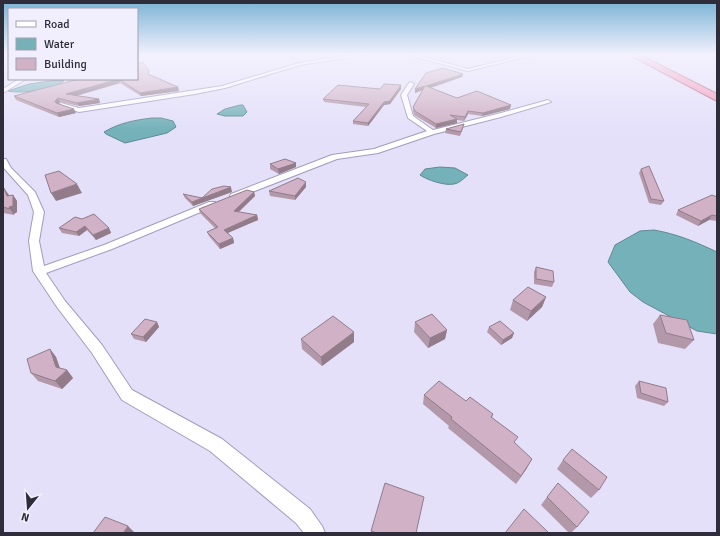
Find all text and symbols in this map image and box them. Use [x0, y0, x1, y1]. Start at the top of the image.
legend [8, 8, 138, 80]
text: Road [44, 17, 70, 32]
text: Water [44, 37, 75, 52]
text: Building [44, 57, 87, 72]
north arrow [8, 488, 48, 528]
text: N [20, 510, 31, 524]

